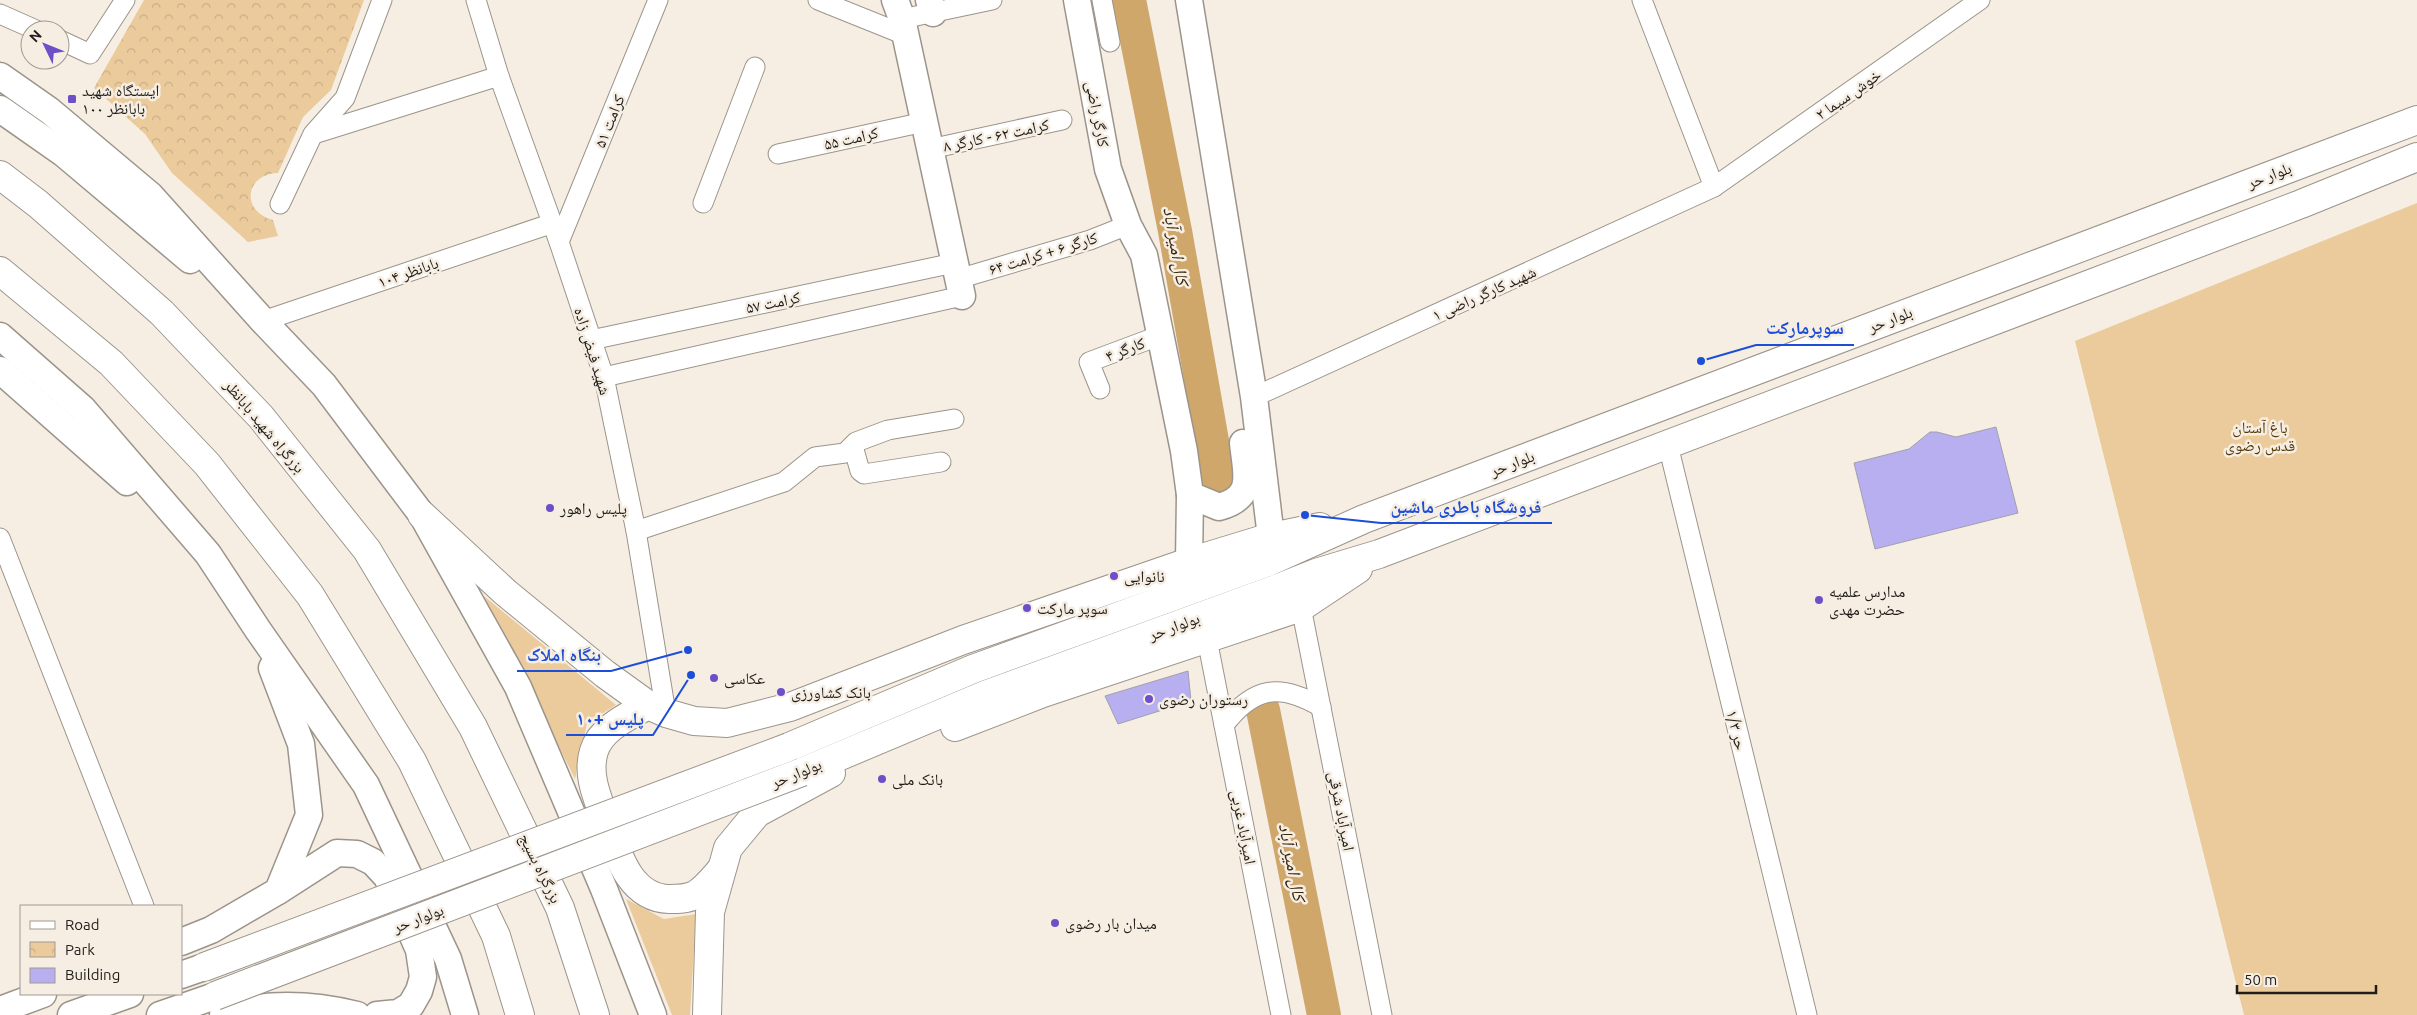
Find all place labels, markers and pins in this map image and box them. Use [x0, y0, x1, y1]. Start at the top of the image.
place label: ایستگاه شهید بابانظر ۱۰۰ [82, 81, 159, 118]
marker: ایستگاه شهید بابانظر ۱۰۰ [66, 93, 78, 105]
callout: سوپرمارکت [1756, 312, 1854, 345]
callout: فروشگاه باطری ماشین [1381, 490, 1552, 523]
place label: پلیس راهور [559, 499, 627, 519]
marker: پلیس راهور [544, 502, 556, 514]
place label: نانوایی [1124, 567, 1165, 587]
marker: نانوایی [1108, 570, 1120, 582]
place label: مدارس علمیه حضرت مهدی [1829, 582, 1905, 620]
marker: مدارس علمیه حضرت مهدی [1813, 594, 1825, 606]
place label: سوپر مارکت [1037, 599, 1108, 618]
marker: سوپر مارکت [1021, 602, 1033, 614]
callout: بنگاه املاک [517, 638, 611, 671]
place label: عکاسی [724, 669, 765, 689]
marker: عکاسی [708, 672, 720, 684]
place label: بانک کشاورزی [791, 683, 871, 703]
marker: بانک کشاورزی [775, 686, 787, 698]
place label: رستوران رضوی [1159, 690, 1248, 710]
marker: رستوران رضوی [1143, 693, 1155, 705]
callout: پلیس +۱۰ [566, 702, 653, 735]
place label: بانک ملی [892, 770, 943, 790]
marker: بانک ملی [876, 773, 888, 785]
place label: میدان بار رضوی [1065, 914, 1157, 934]
marker: میدان بار رضوی [1049, 917, 1061, 929]

